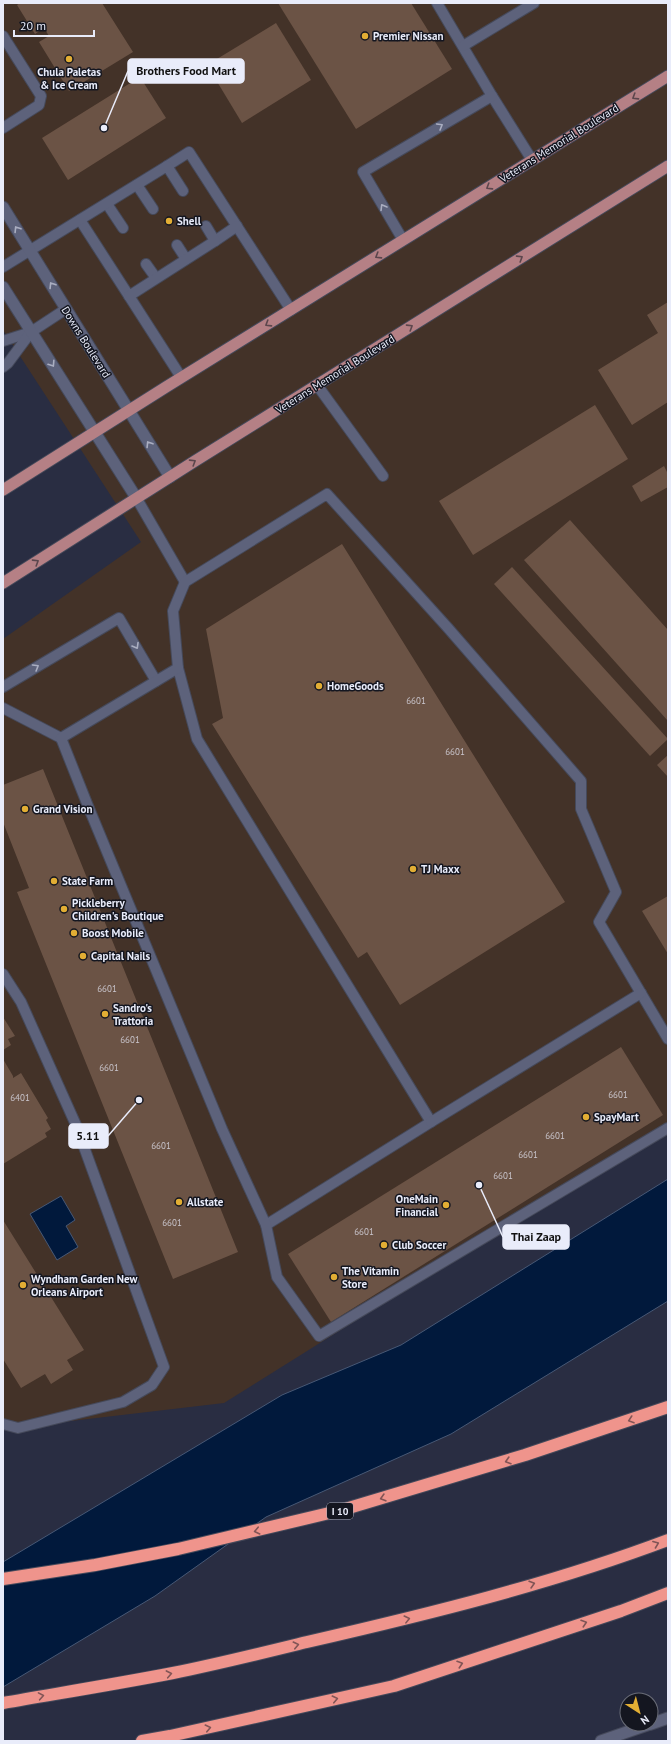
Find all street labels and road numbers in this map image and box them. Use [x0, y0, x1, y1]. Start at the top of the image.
street label: Veterans Memorial Boulevard [496, 101, 621, 186]
street label: Downs Boulevard [58, 304, 114, 380]
street label: Veterans Memorial Boulevard [272, 332, 397, 417]
road number: I 10 [327, 1503, 353, 1519]

